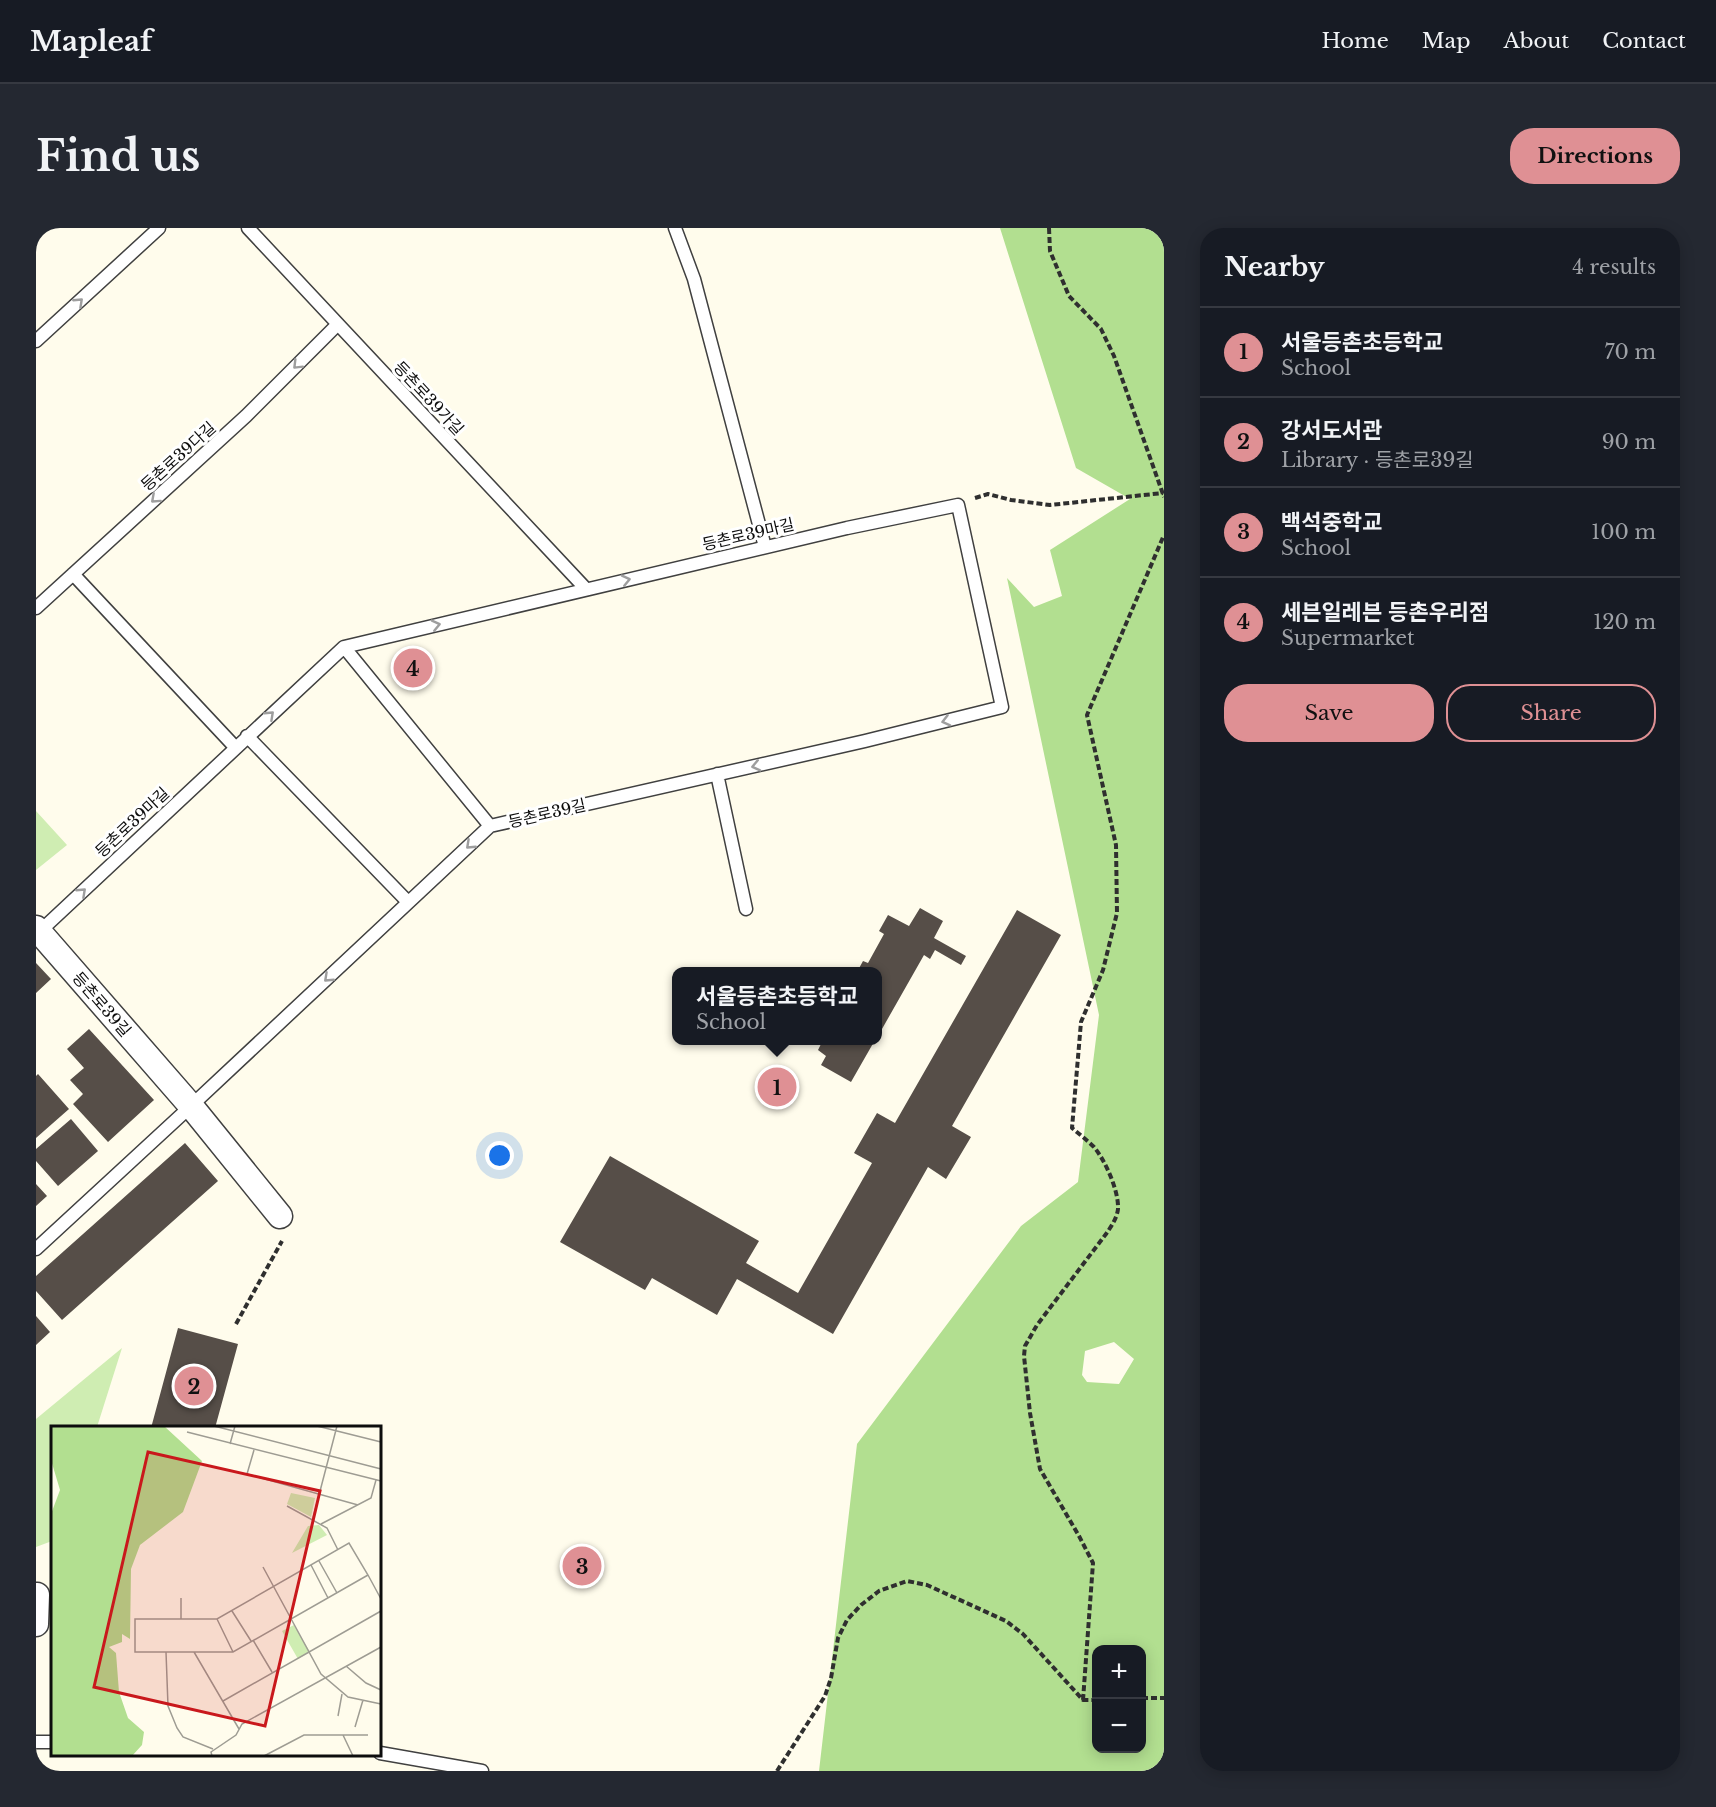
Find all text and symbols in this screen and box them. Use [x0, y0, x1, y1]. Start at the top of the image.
text: Mapleaf [30, 24, 152, 59]
text: Home [1322, 28, 1389, 54]
text: Map [1422, 28, 1470, 54]
text: About [1503, 28, 1569, 54]
text: Contact [1602, 28, 1686, 54]
button: Directions [1510, 128, 1680, 184]
text: Find us [36, 130, 200, 182]
text: Nearby [1224, 251, 1325, 283]
text: 4 results [1572, 255, 1656, 279]
one-way arrow [72, 298, 83, 309]
text: 서울등촌초등학교 [1281, 329, 1443, 356]
text: 1 [1239, 340, 1248, 364]
text: 70 m [1604, 340, 1656, 364]
text: School [1281, 356, 1351, 380]
street label: 등촌로39가길 [390, 357, 468, 439]
one-way arrow [293, 358, 304, 369]
street label: 등촌로39다길 [136, 417, 220, 495]
text: 강서도서관 [1281, 417, 1382, 444]
text: 2 [1237, 430, 1250, 454]
text: 90 m [1602, 430, 1656, 454]
text: Library · 등촌로39길 [1281, 448, 1474, 472]
one-way arrow [151, 492, 161, 503]
text: 백석중학교 [1281, 509, 1382, 536]
street label: 등촌로39마길 [700, 514, 796, 554]
text: 3 [1237, 520, 1250, 544]
text: 100 m [1591, 520, 1656, 544]
text: School [1281, 536, 1351, 560]
one-way arrow [621, 574, 631, 587]
text: 세븐일레븐 등촌우리점 [1281, 599, 1489, 626]
text: 4 [1237, 610, 1250, 634]
text: 120 m [1593, 610, 1656, 634]
one-way arrow [431, 620, 441, 633]
text: Supermarket [1281, 626, 1415, 650]
pin: 4 [394, 646, 433, 690]
button: Save [1224, 684, 1434, 742]
button: Share [1446, 684, 1656, 742]
one-way arrow [264, 711, 274, 722]
one-way arrow [941, 714, 951, 727]
one-way arrow [751, 758, 761, 771]
street label: 등촌로39마길 [91, 783, 173, 861]
street label: 등촌로39길 [506, 794, 588, 832]
one-way arrow [466, 838, 477, 849]
one-way arrow [75, 888, 86, 899]
popup [672, 967, 882, 1045]
street label: 등촌로39길 [69, 968, 135, 1040]
one-way arrow [324, 971, 335, 982]
text: 서울등촌초등학교 [696, 983, 858, 1010]
text: School [696, 1010, 766, 1034]
pin: 1 [758, 1064, 796, 1110]
your location [485, 1141, 514, 1170]
pin: 2 [174, 1364, 214, 1408]
inset map [51, 1426, 381, 1756]
pin: 3 [562, 1544, 602, 1588]
map controls [1092, 1645, 1146, 1753]
button: + [1092, 1645, 1146, 1699]
button: − [1092, 1699, 1146, 1753]

